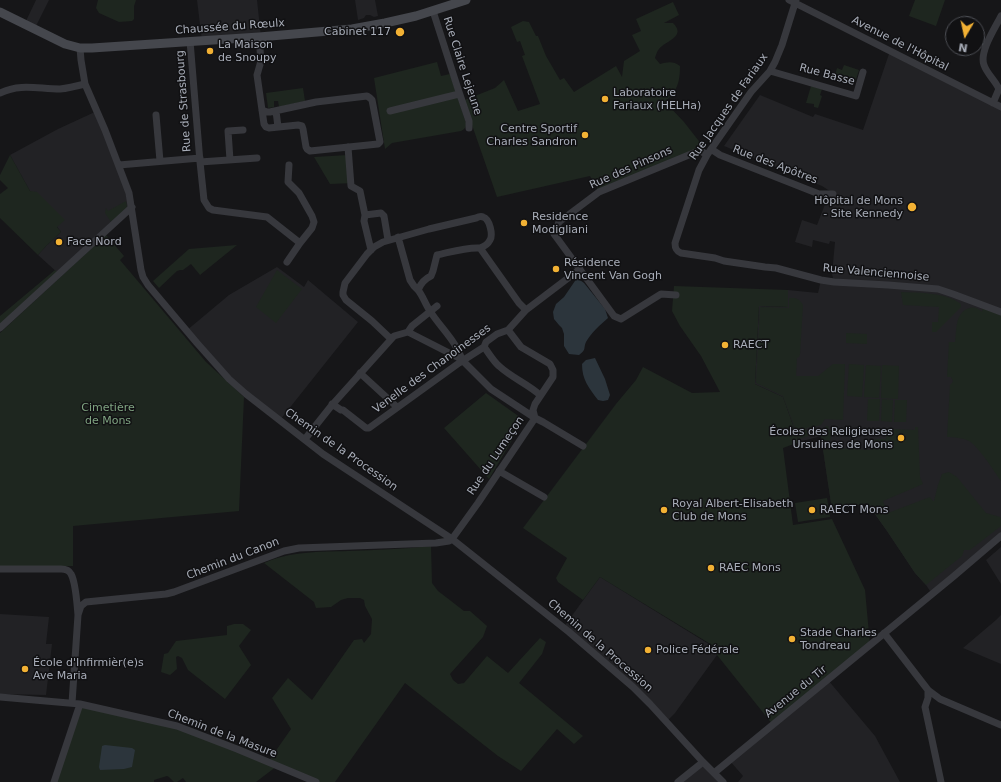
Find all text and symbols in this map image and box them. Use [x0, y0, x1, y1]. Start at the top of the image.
street label: Avenue de l'Hôpital [849, 14, 951, 74]
street label: Rue Claire Lejeune [440, 15, 484, 117]
north arrow [945, 16, 985, 56]
street label: Chaussée du Rœulx [175, 17, 285, 37]
place label: Cabinet 117 [324, 25, 391, 39]
marker: Cabinet 117 [394, 26, 406, 38]
place label: La Maison de Snoupy [218, 38, 276, 64]
text: N [958, 40, 969, 54]
marker: La Maison de Snoupy [205, 46, 215, 56]
street label: Rue de Strasbourg [174, 50, 194, 152]
street label: Rue Jacques de Fariaux [687, 51, 771, 163]
street label: Rue Basse [798, 61, 856, 89]
place label: Laboratoire Fariaux (HELHa) [613, 86, 701, 112]
marker: Laboratoire Fariaux (HELHa) [600, 94, 610, 104]
place label: Centre Sportif Charles Sandron [486, 122, 577, 148]
marker: Centre Sportif Charles Sandron [580, 130, 590, 140]
street label: Rue des Apôtres [731, 143, 819, 187]
street label: Rue des Pinsons [588, 144, 674, 192]
place label: Hôpital de Mons - Site Kennedy [814, 194, 903, 220]
marker: Hôpital de Mons - Site Kennedy [906, 201, 918, 213]
place label: Residence Modigliani [532, 210, 588, 236]
marker: Residence Modigliani [519, 218, 529, 228]
place label: Face Nord [67, 235, 122, 249]
marker: Face Nord [54, 237, 64, 247]
place label: Résidence Vincent Van Gogh [564, 256, 662, 282]
street label: Rue Valenciennoise [822, 262, 930, 284]
marker: Résidence Vincent Van Gogh [551, 264, 561, 274]
street label: Venelle des Chanoinesses [371, 322, 493, 416]
place label: RAECT [733, 338, 769, 352]
marker: RAECT [720, 340, 730, 350]
park label: Cimetière de Mons [81, 401, 135, 427]
street label: Chemin de la Procession [282, 406, 400, 494]
street label: Rue du Lumeçon [465, 414, 527, 498]
place label: Écoles des Religieuses Ursulines de Mons [769, 425, 893, 451]
marker: Écoles des Religieuses Ursulines de Mons [896, 433, 906, 443]
place label: Royal Albert-Elisabeth Club de Mons [672, 497, 793, 523]
place label: RAECT Mons [820, 503, 888, 517]
marker: Royal Albert-Elisabeth Club de Mons [659, 505, 669, 515]
marker: RAECT Mons [807, 505, 817, 515]
street label: Chemin du Canon [185, 535, 281, 583]
place label: RAEC Mons [719, 561, 781, 575]
marker: RAEC Mons [706, 563, 716, 573]
street label: Chemin de la Procession [545, 597, 655, 695]
place label: Stade Charles Tondreau [800, 626, 877, 652]
marker: Stade Charles Tondreau [787, 634, 797, 644]
place label: Police Fédérale [656, 643, 739, 657]
marker: Police Fédérale [643, 645, 653, 655]
place label: École d'Infirmièr(e)s Ave Maria [33, 656, 144, 682]
street label: Avenue du Tir [762, 663, 830, 721]
marker: École d'Infirmièr(e)s Ave Maria [20, 664, 30, 674]
street label: Chemin de la Masure [165, 707, 279, 761]

